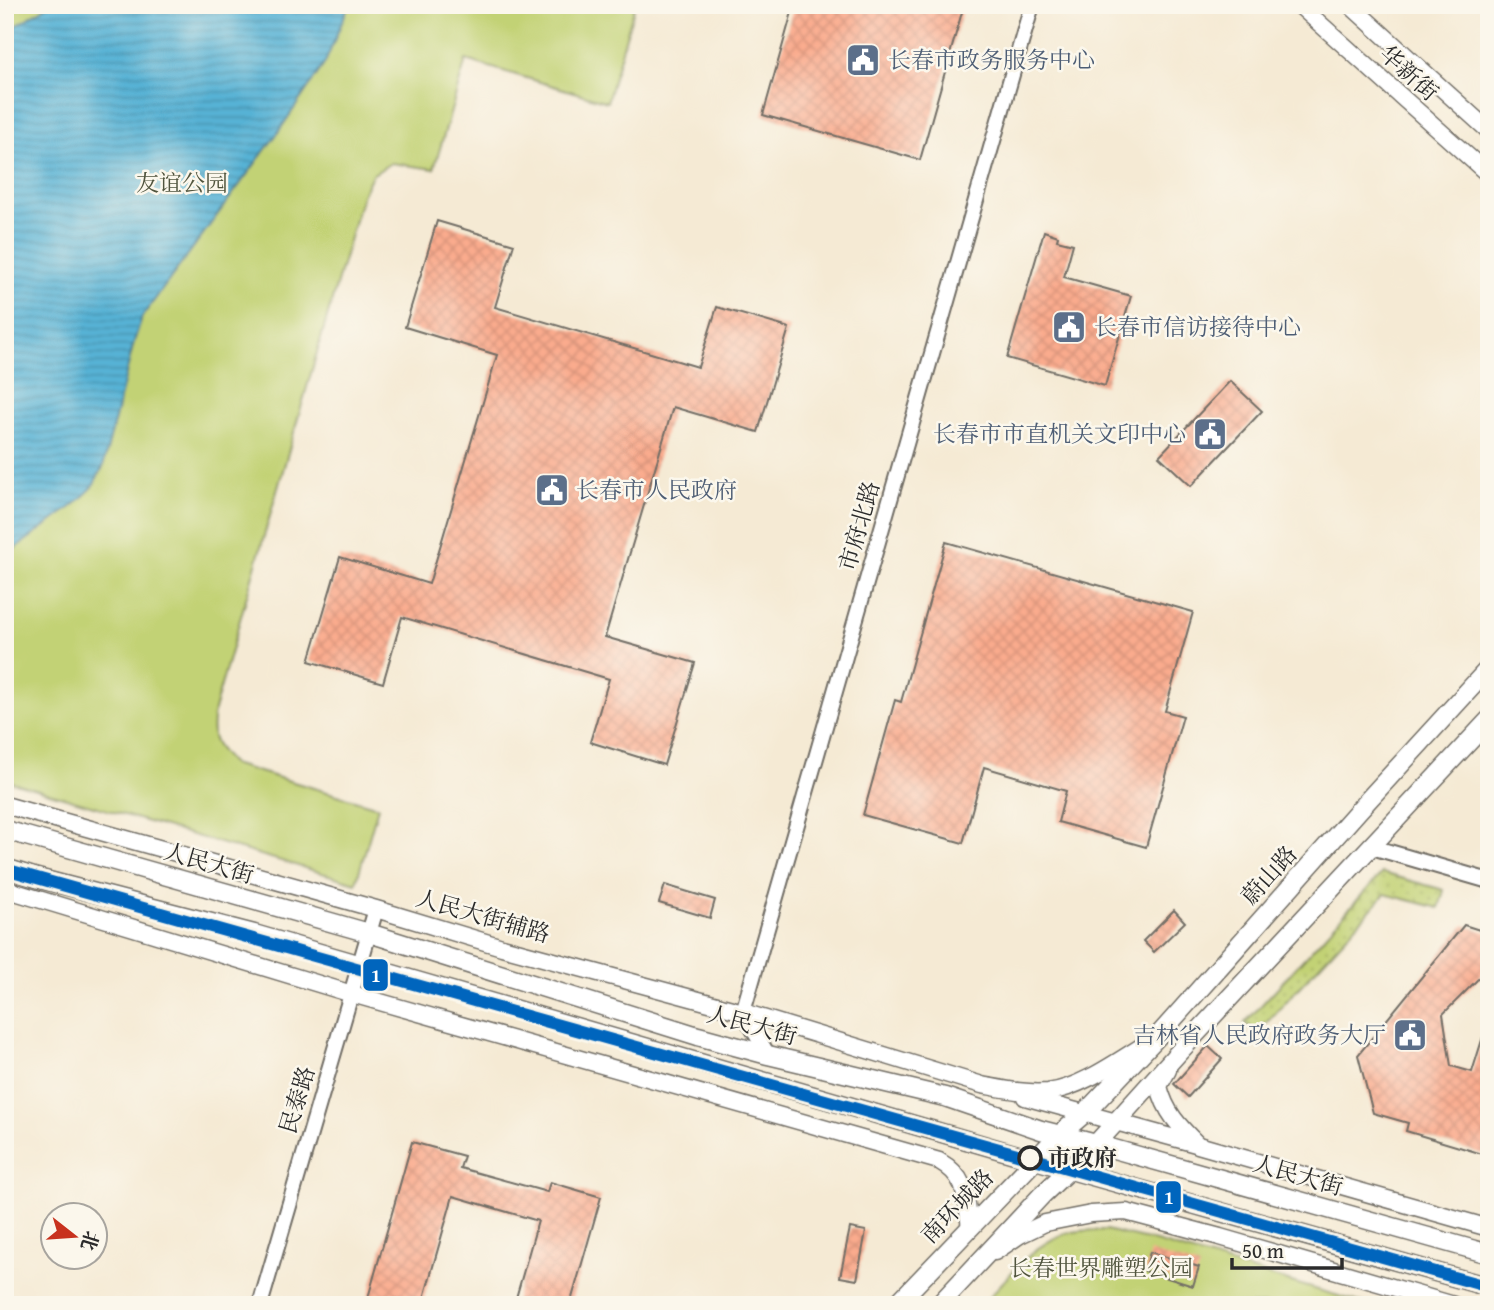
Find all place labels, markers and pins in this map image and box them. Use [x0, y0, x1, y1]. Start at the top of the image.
public building icon: 长春市政务服务中心 [844, 41, 882, 79]
place label: 长春市政务服务中心 [888, 43, 1095, 76]
public building icon: 长春市信访接待中心 [1050, 308, 1088, 346]
place label: 长春市信访接待中心 [1094, 310, 1301, 343]
public building icon: 长春市市直机关文印中心 [1191, 415, 1229, 453]
place label: 长春市市直机关文印中心 [933, 417, 1186, 450]
public building icon: 长春市人民政府 [533, 471, 571, 509]
place label: 长春市人民政府 [576, 473, 737, 506]
public building icon: 吉林省人民政府政务大厅 [1391, 1016, 1429, 1054]
place label: 吉林省人民政府政务大厅 [1133, 1018, 1386, 1051]
place label: 市政府 [1048, 1141, 1117, 1174]
marker: 市政府 [1018, 1146, 1042, 1170]

